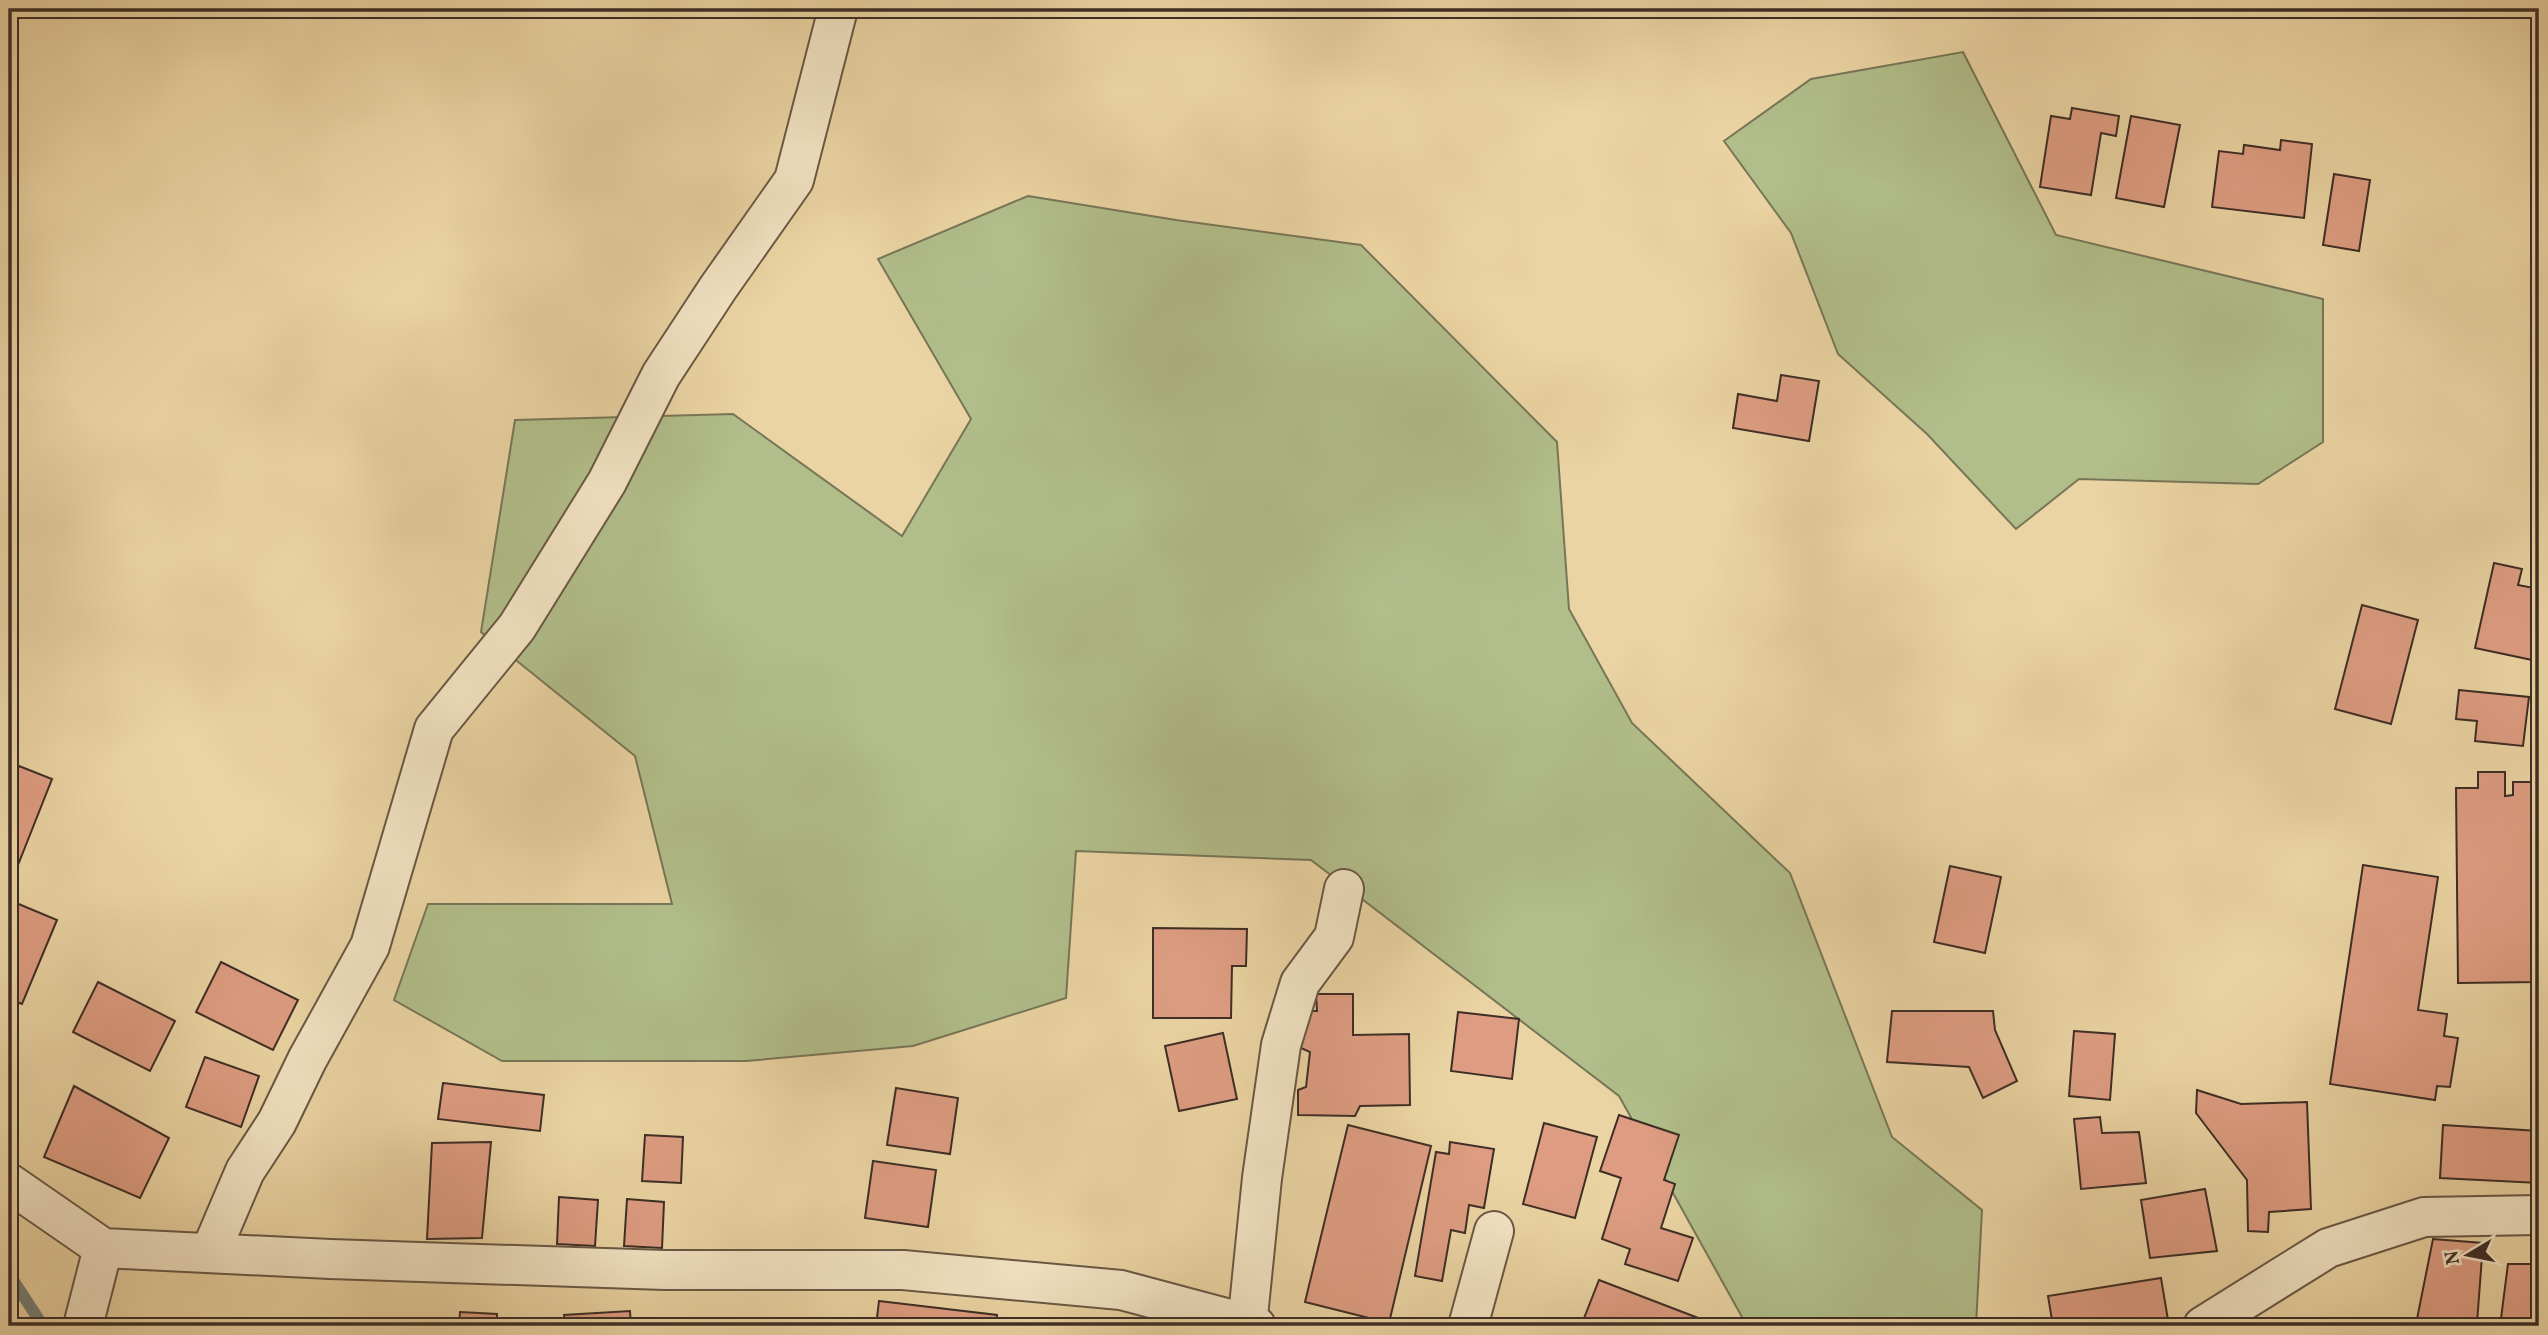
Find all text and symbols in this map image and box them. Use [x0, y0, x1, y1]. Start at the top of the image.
north arrow [2432, 1220, 2502, 1290]
text: N [2439, 1248, 2467, 1267]

